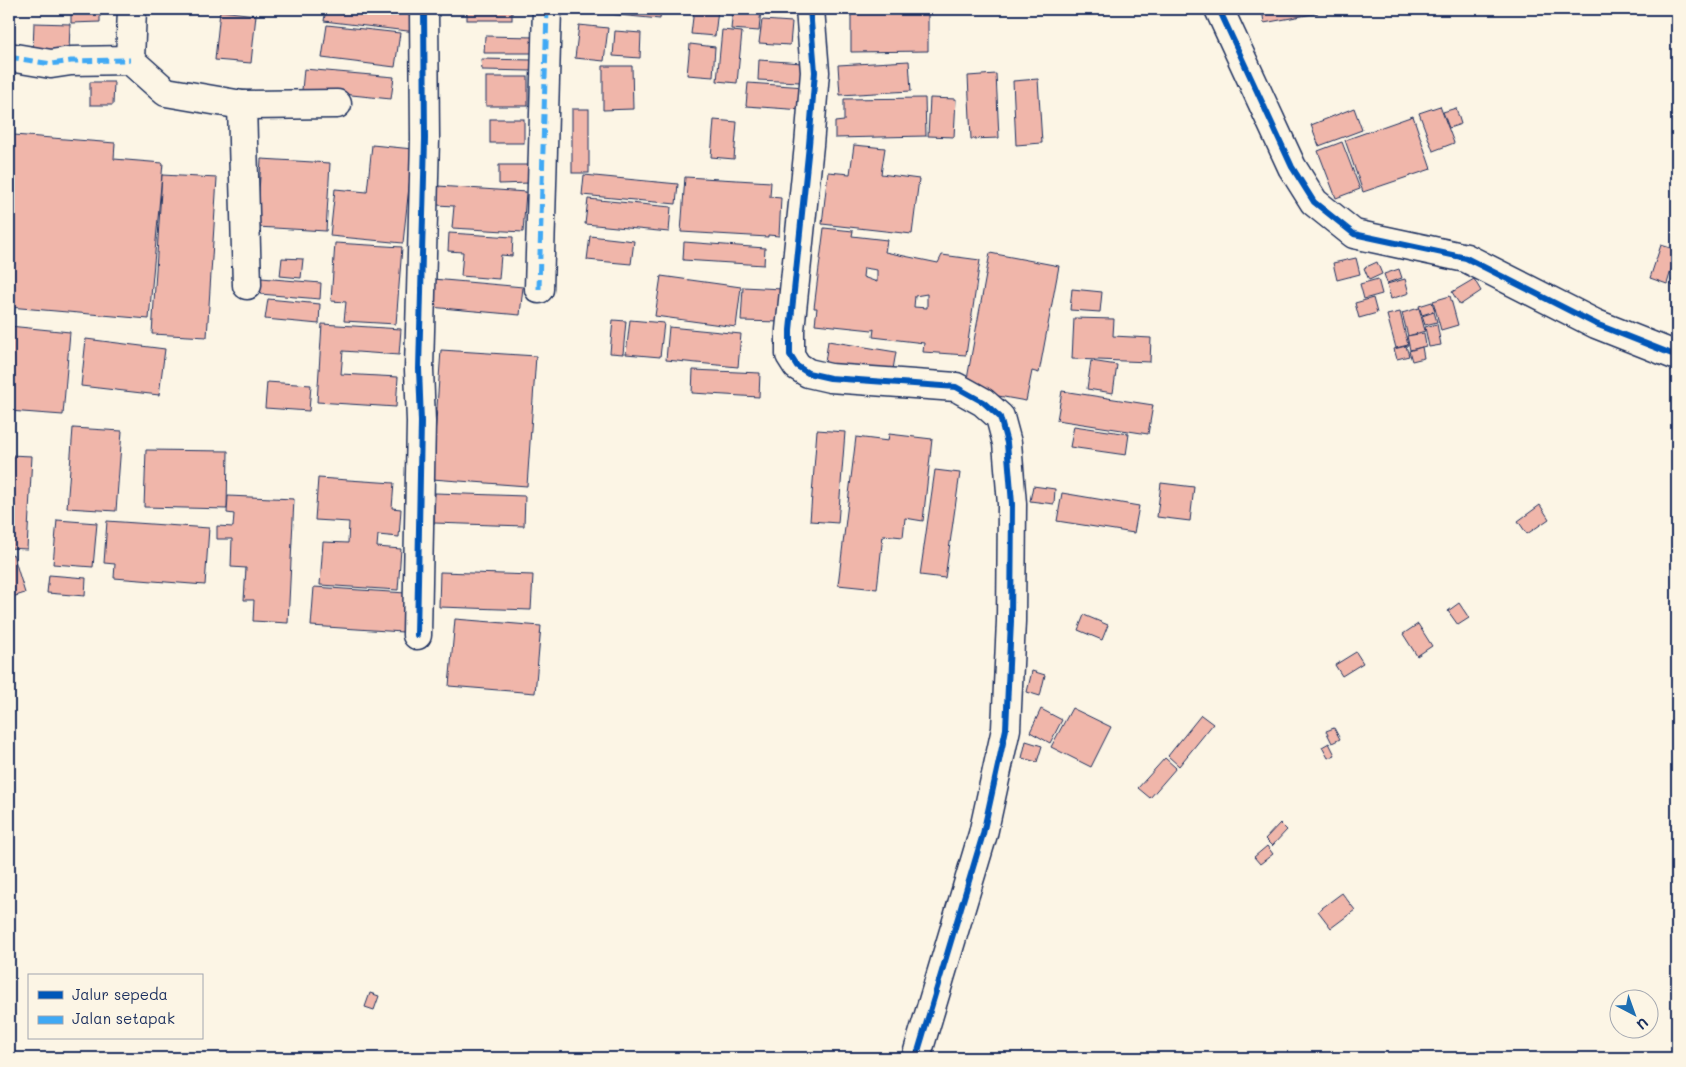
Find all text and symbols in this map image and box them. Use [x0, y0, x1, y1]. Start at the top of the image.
legend [28, 974, 202, 1040]
text: Jalur sepeda [72, 984, 168, 1004]
north arrow [1608, 990, 1658, 1040]
text: Jalan setapak [72, 1008, 175, 1028]
text: U [1633, 1014, 1653, 1035]

